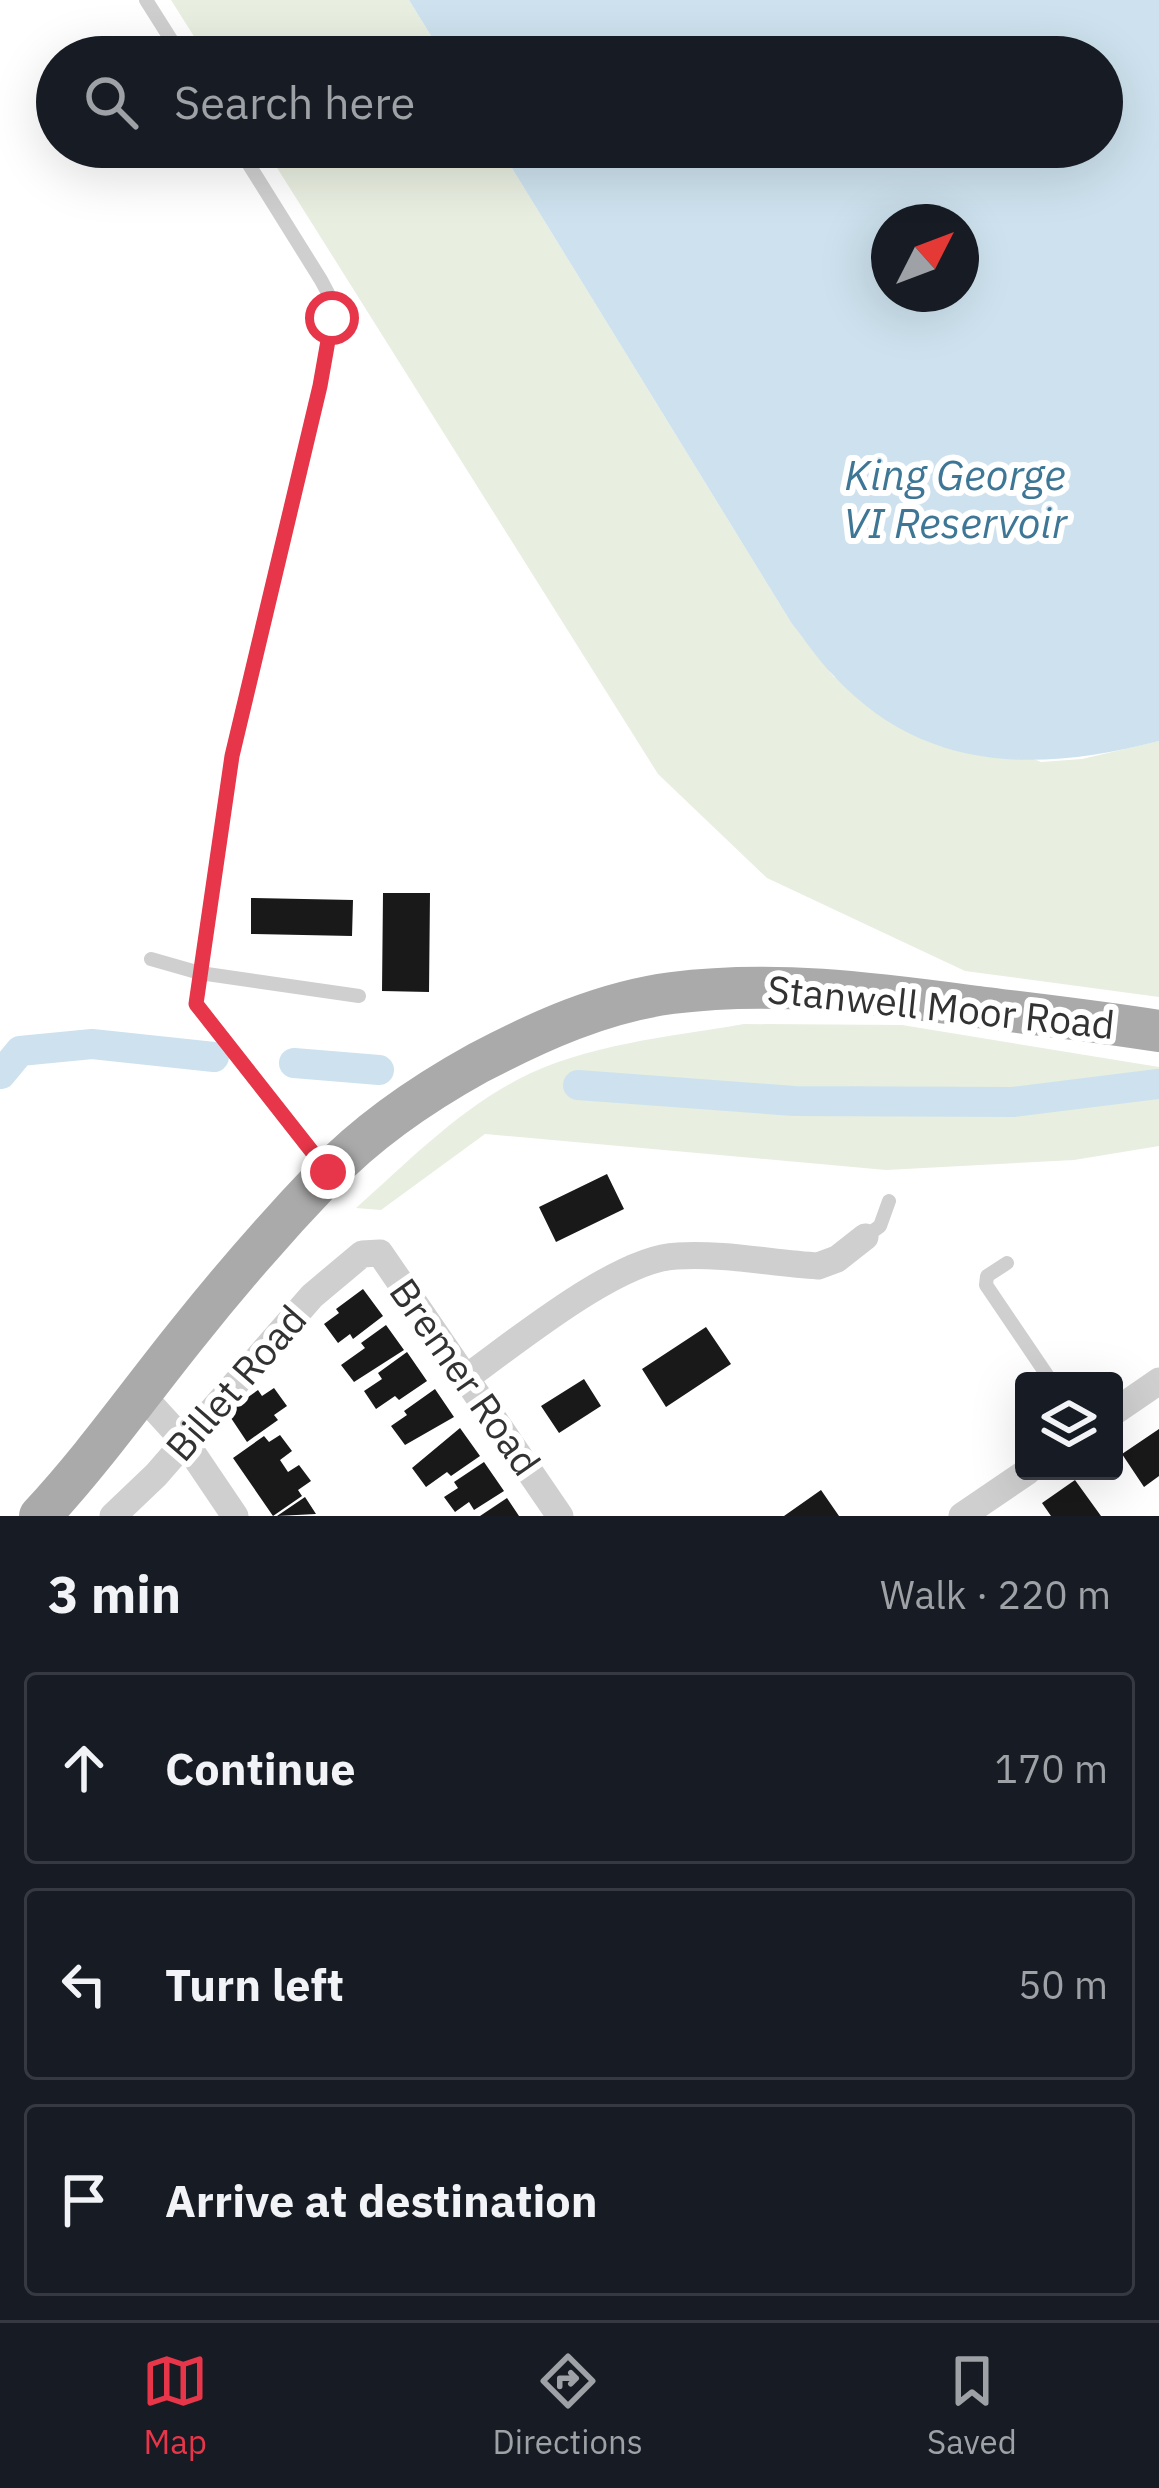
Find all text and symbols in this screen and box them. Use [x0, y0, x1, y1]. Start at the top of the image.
search box [36, 36, 1123, 168]
icon: search [78, 69, 144, 135]
text: Search here [174, 73, 415, 131]
north arrow [871, 204, 979, 312]
route start [305, 291, 359, 345]
water label: King George VI Reservoir [843, 447, 1069, 550]
street label: Stanwell Moor Road [765, 963, 1117, 1050]
route end [301, 1145, 355, 1199]
street label: Bremer Road [379, 1268, 552, 1485]
street label: Billet Road [154, 1294, 317, 1471]
map controls [1015, 1372, 1123, 1480]
button: layers [1015, 1372, 1123, 1480]
text: 3 min [48, 1561, 181, 1627]
text: Walk · 220 m [880, 1569, 1111, 1620]
icon: ahead [51, 1735, 117, 1801]
text: Continue [165, 1739, 356, 1797]
text: 170 m [995, 1743, 1108, 1794]
icon: left [51, 1951, 117, 2017]
text: Turn left [165, 1955, 344, 2013]
text: 50 m [1018, 1959, 1108, 2010]
icon: arrive [51, 2167, 117, 2233]
text: Arrive at destination [165, 2171, 598, 2229]
tab: Map [142, 2348, 208, 2463]
tab: Directions [493, 2348, 643, 2463]
tab: Saved [927, 2348, 1017, 2463]

